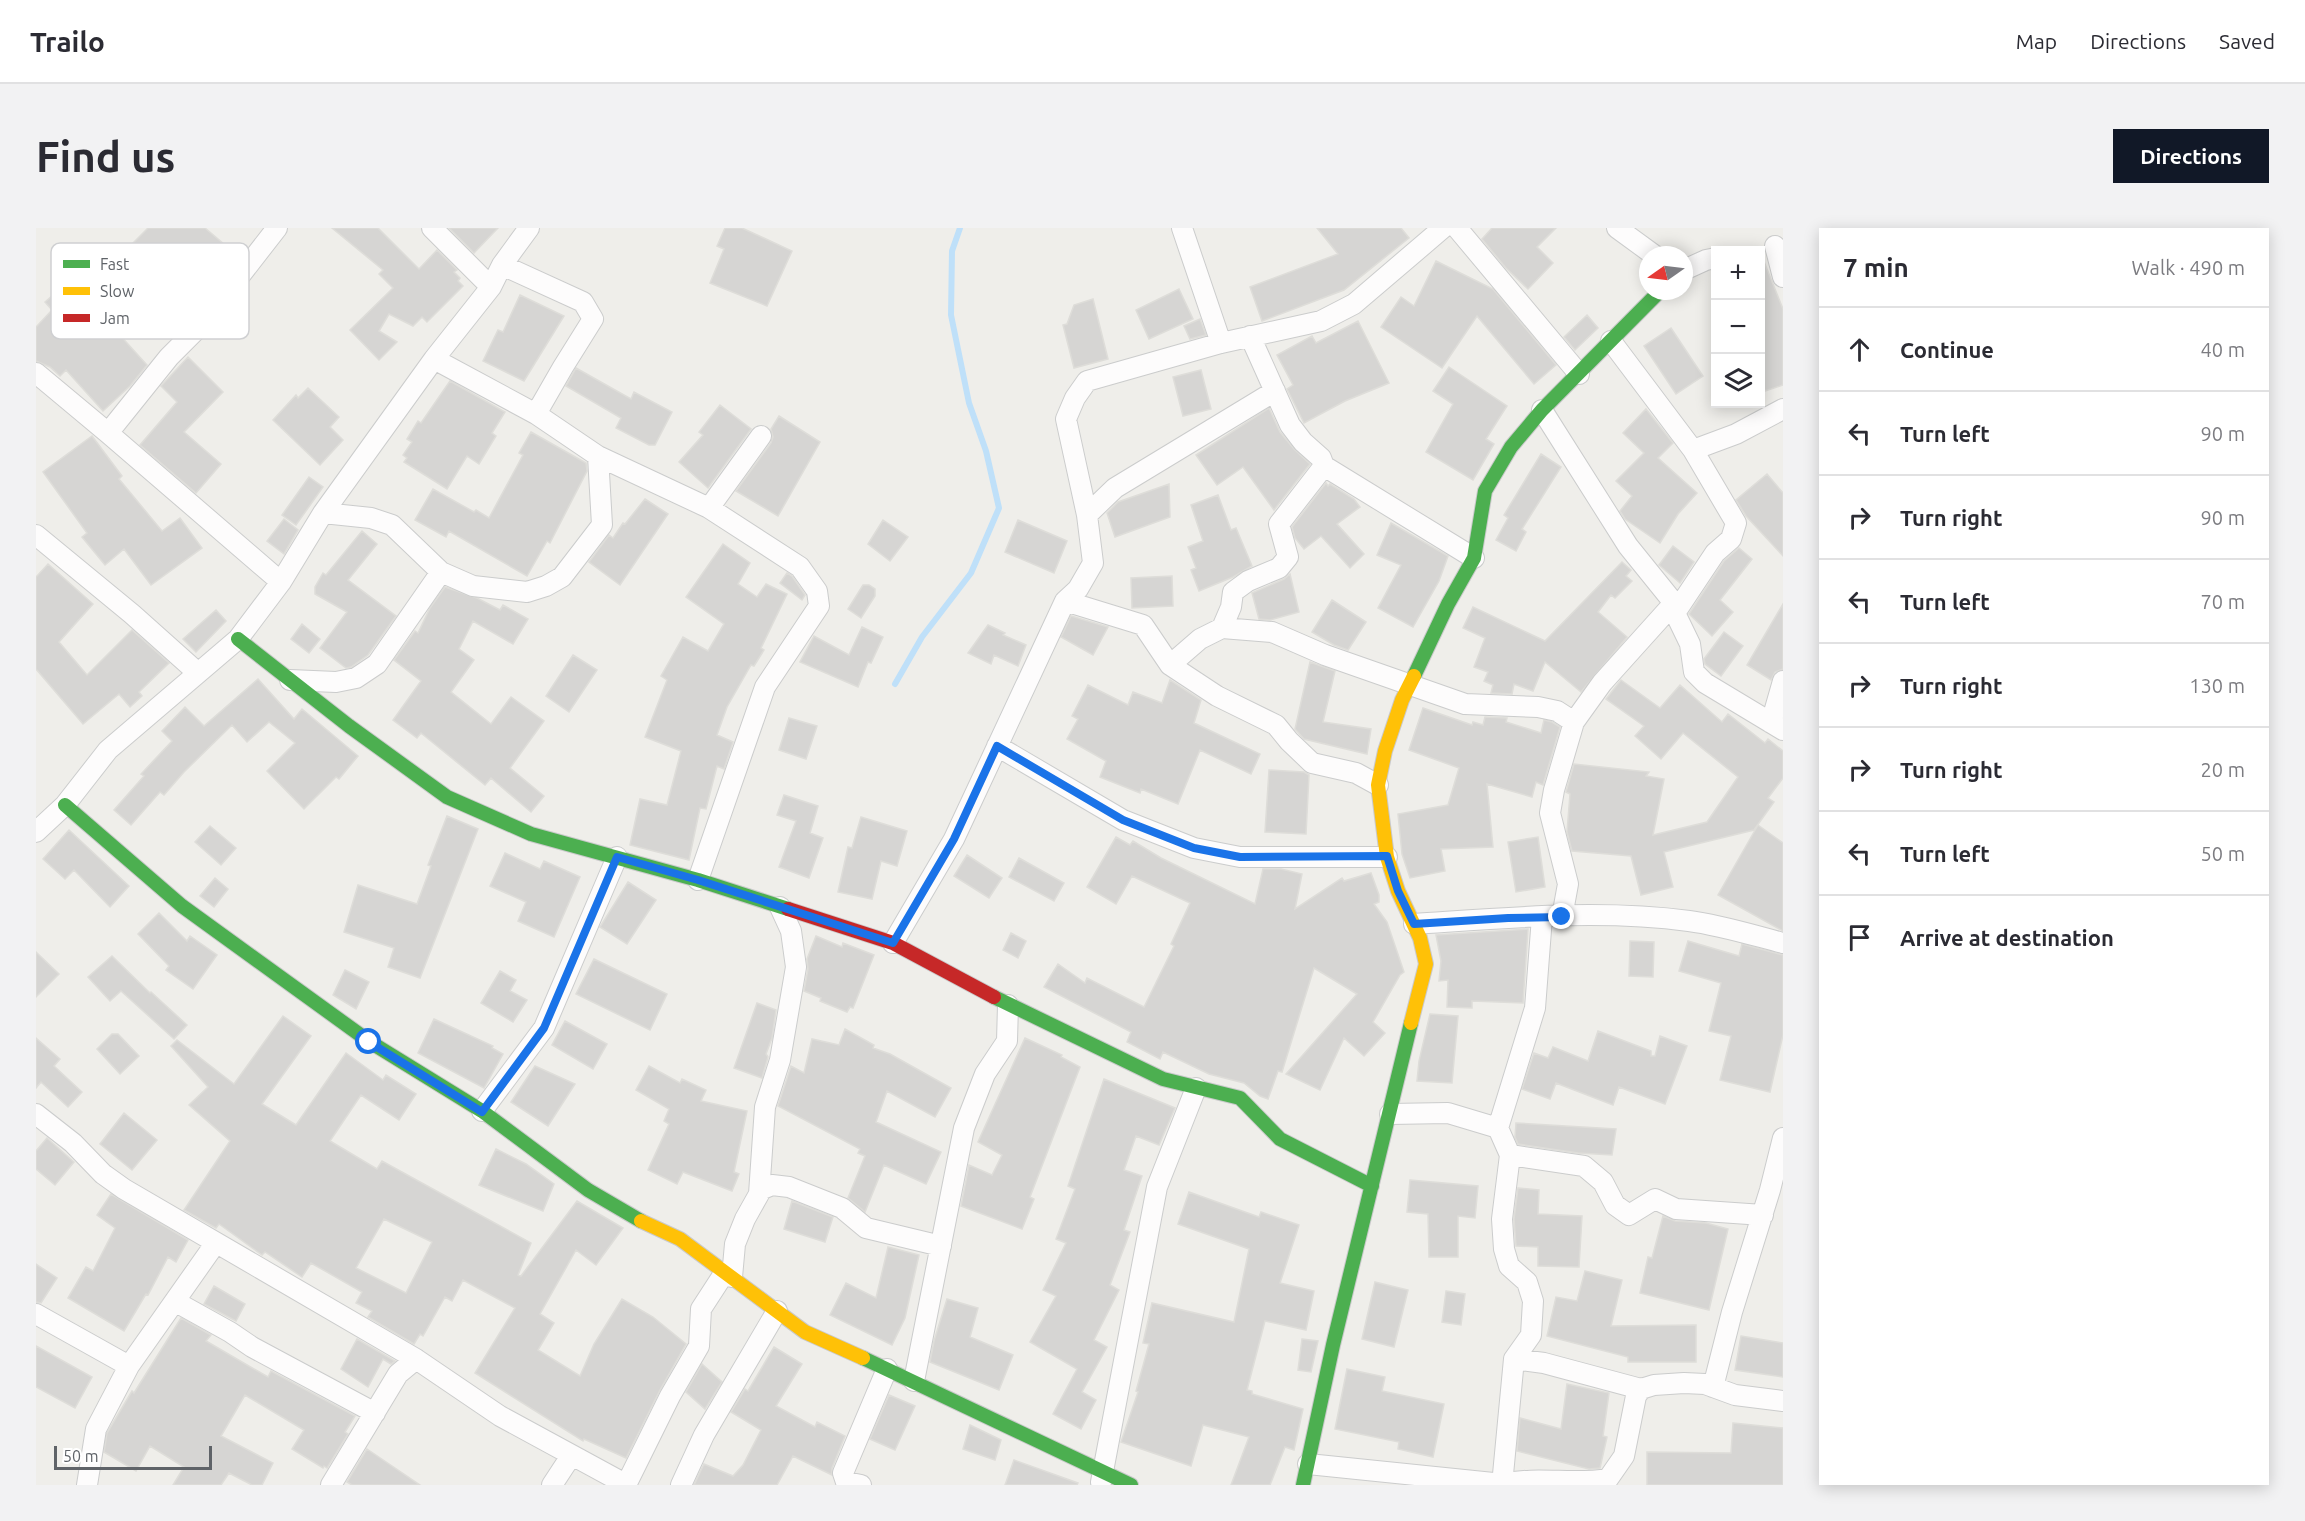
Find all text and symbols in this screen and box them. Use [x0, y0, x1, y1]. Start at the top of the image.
text: Trailo [30, 26, 105, 57]
text: Map [2016, 29, 2057, 53]
text: Directions [2090, 29, 2186, 53]
text: Saved [2219, 29, 2275, 53]
button: Directions [2113, 129, 2269, 183]
text: Find us [36, 133, 175, 180]
legend [51, 243, 249, 339]
north arrow [1639, 246, 1693, 300]
map controls [1711, 246, 1765, 408]
button: + [1711, 246, 1765, 300]
text: 7 min [1843, 253, 1909, 282]
text: Fast [100, 255, 130, 273]
text: Walk · 490 m [2132, 256, 2245, 279]
text: Slow [100, 282, 135, 300]
button: − [1711, 300, 1765, 354]
text: Jam [100, 309, 130, 327]
icon: ahead [1843, 333, 1876, 366]
text: Continue [1900, 337, 1994, 362]
text: 40 m [2201, 338, 2245, 361]
button: layers [1711, 354, 1765, 408]
icon: left [1843, 417, 1876, 450]
text: Turn left [1900, 421, 1990, 446]
text: 90 m [2201, 422, 2245, 445]
icon: right [1843, 501, 1876, 534]
text: Turn right [1900, 505, 2002, 530]
text: 90 m [2201, 506, 2245, 529]
icon: left [1843, 585, 1876, 618]
text: Turn left [1900, 589, 1990, 614]
text: 70 m [2201, 590, 2245, 613]
icon: right [1843, 669, 1876, 702]
text: Turn right [1900, 673, 2002, 698]
text: 130 m [2189, 674, 2245, 697]
icon: right [1843, 753, 1876, 786]
text: Turn right [1900, 757, 2002, 782]
text: 20 m [2201, 758, 2245, 781]
icon: left [1843, 837, 1876, 870]
text: Turn left [1900, 841, 1990, 866]
text: 50 m [2201, 842, 2245, 865]
route end [1548, 903, 1574, 929]
icon: arrive [1843, 921, 1876, 954]
text: Arrive at destination [1900, 925, 2114, 950]
route start [355, 1028, 381, 1054]
scale bar [54, 1443, 212, 1470]
text: 50 m [63, 1447, 99, 1465]

